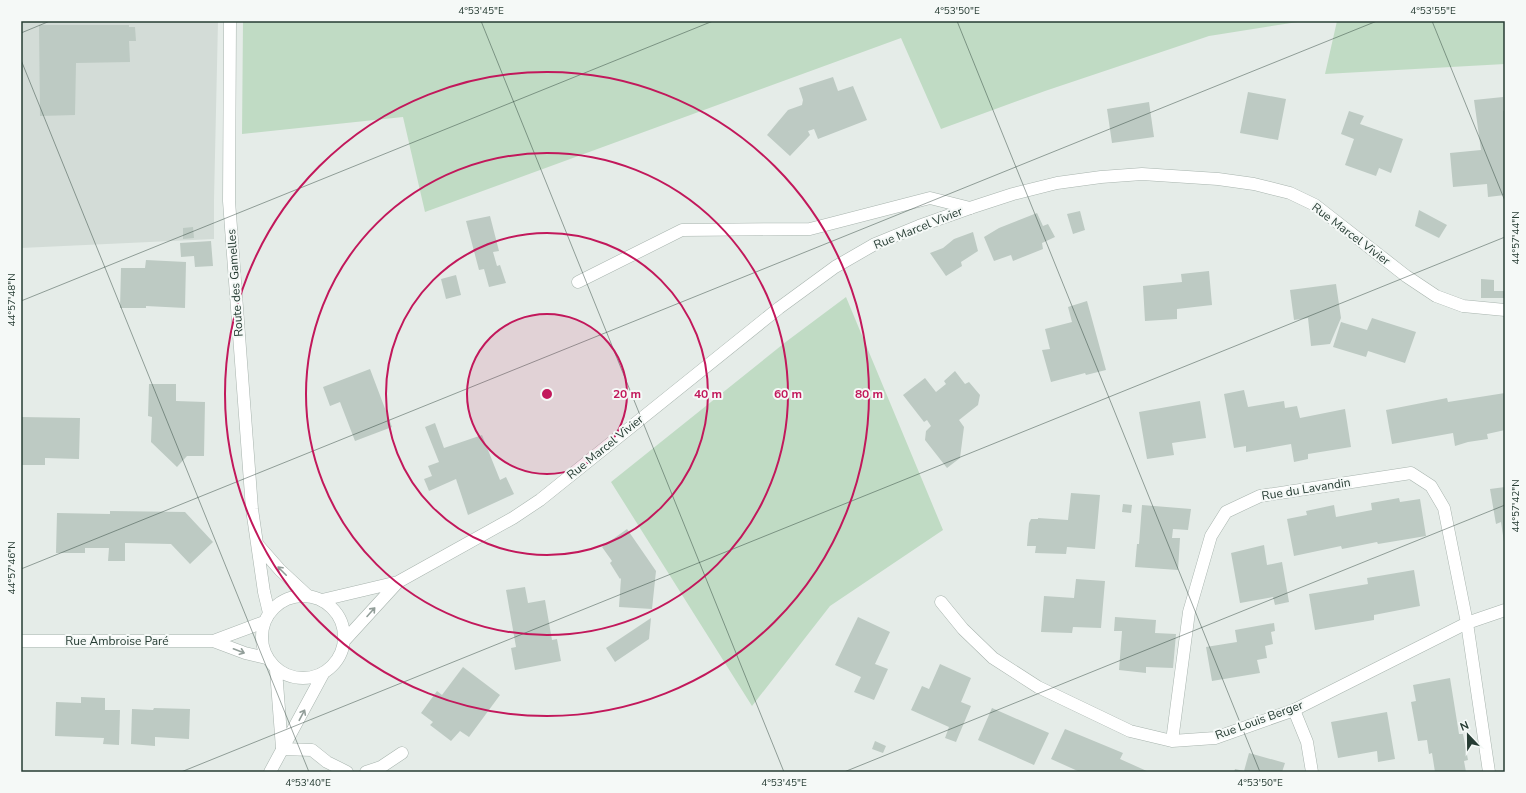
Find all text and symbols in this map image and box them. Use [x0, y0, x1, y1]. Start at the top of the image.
text: 4°53'45"E [458, 4, 504, 18]
text: 4°53'50"E [934, 4, 980, 18]
text: 4°53'55"E [1410, 4, 1456, 18]
street label: Rue Marcel Vivier [1309, 199, 1394, 269]
street label: Rue Marcel Vivier [871, 203, 965, 253]
text: 44°57'44"N [1509, 211, 1523, 265]
street label: Route des Gamelles [223, 228, 247, 337]
text: 44°57'48"N [5, 273, 19, 327]
text: 20 m [613, 386, 641, 402]
text: 40 m [694, 386, 722, 402]
text: 60 m [774, 386, 802, 402]
text: 80 m [855, 386, 883, 402]
centre of rings [540, 387, 554, 401]
street label: Rue Marcel Vivier [563, 411, 647, 483]
street label: Rue du Lavandin [1260, 474, 1352, 504]
text: 44°57'42"N [1509, 479, 1523, 533]
text: 44°57'46"N [5, 541, 19, 595]
one-way arrow [277, 566, 287, 576]
one-way arrow [366, 607, 375, 617]
street label: Rue Ambroise Paré [65, 633, 169, 649]
one-way arrow [233, 647, 245, 655]
street label: Rue Louis Berger [1213, 696, 1306, 743]
one-way arrow [299, 709, 306, 721]
north arrow [1448, 715, 1488, 755]
text: N [1458, 718, 1471, 735]
text: 4°53'40"E [285, 776, 331, 790]
text: 4°53'45"E [761, 776, 807, 790]
text: 4°53'50"E [1237, 776, 1283, 790]

